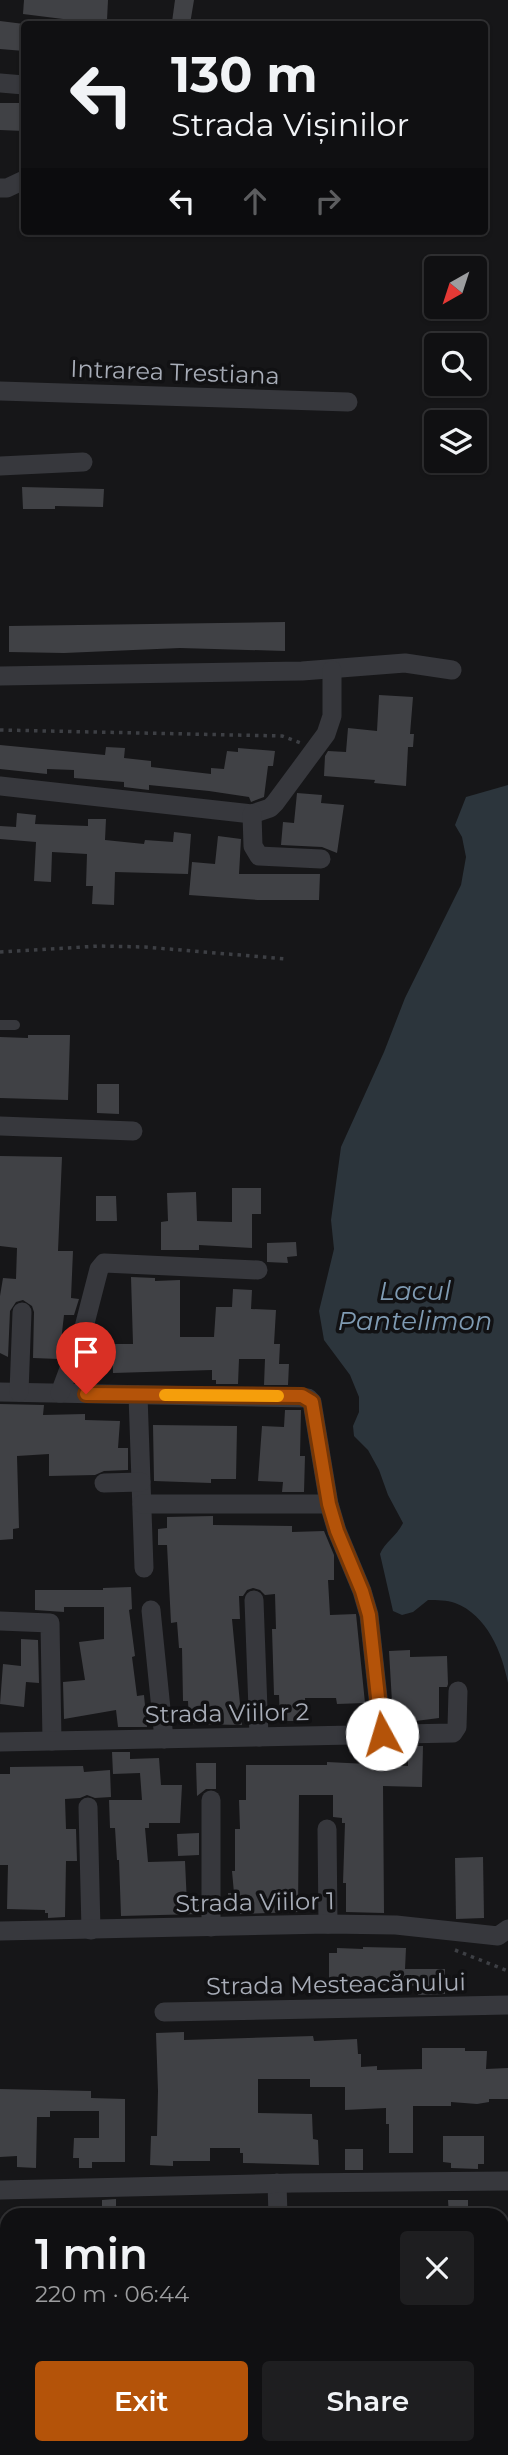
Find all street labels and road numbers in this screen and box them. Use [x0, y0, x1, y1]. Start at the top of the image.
street label: Intrarea Trestiana [70, 354, 280, 390]
street label: Strada Viilor 2 [145, 1697, 309, 1729]
street label: Strada Viilor 1 [175, 1886, 335, 1918]
street label: Strada Mesteacănului [206, 1967, 466, 2001]

